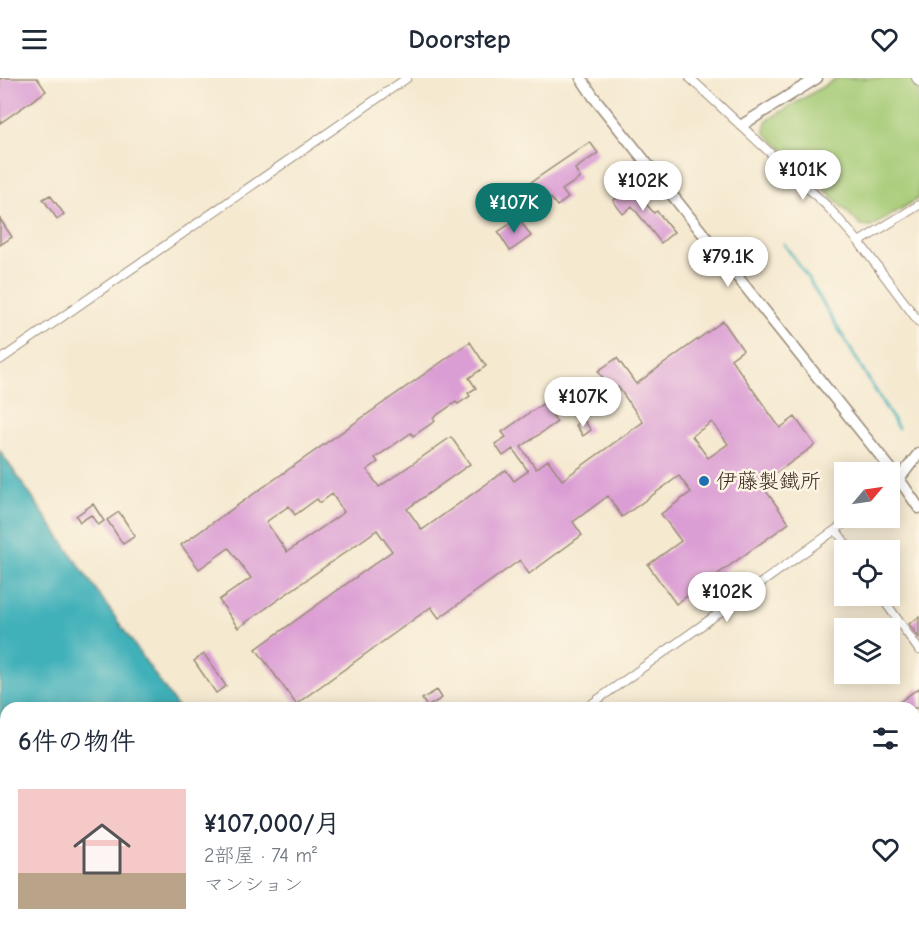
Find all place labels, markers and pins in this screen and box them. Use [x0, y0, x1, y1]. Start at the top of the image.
pin: ¥101K [761, 150, 845, 201]
pin: ¥102K [601, 161, 685, 212]
pin: ¥107K [472, 183, 556, 234]
pin: ¥79.1K [679, 237, 777, 288]
pin: ¥107K [541, 377, 625, 428]
place label: 伊藤製鐵所 [716, 469, 821, 493]
marker: 伊藤製鐵所 [697, 474, 711, 488]
pin: ¥102K [685, 572, 769, 623]

